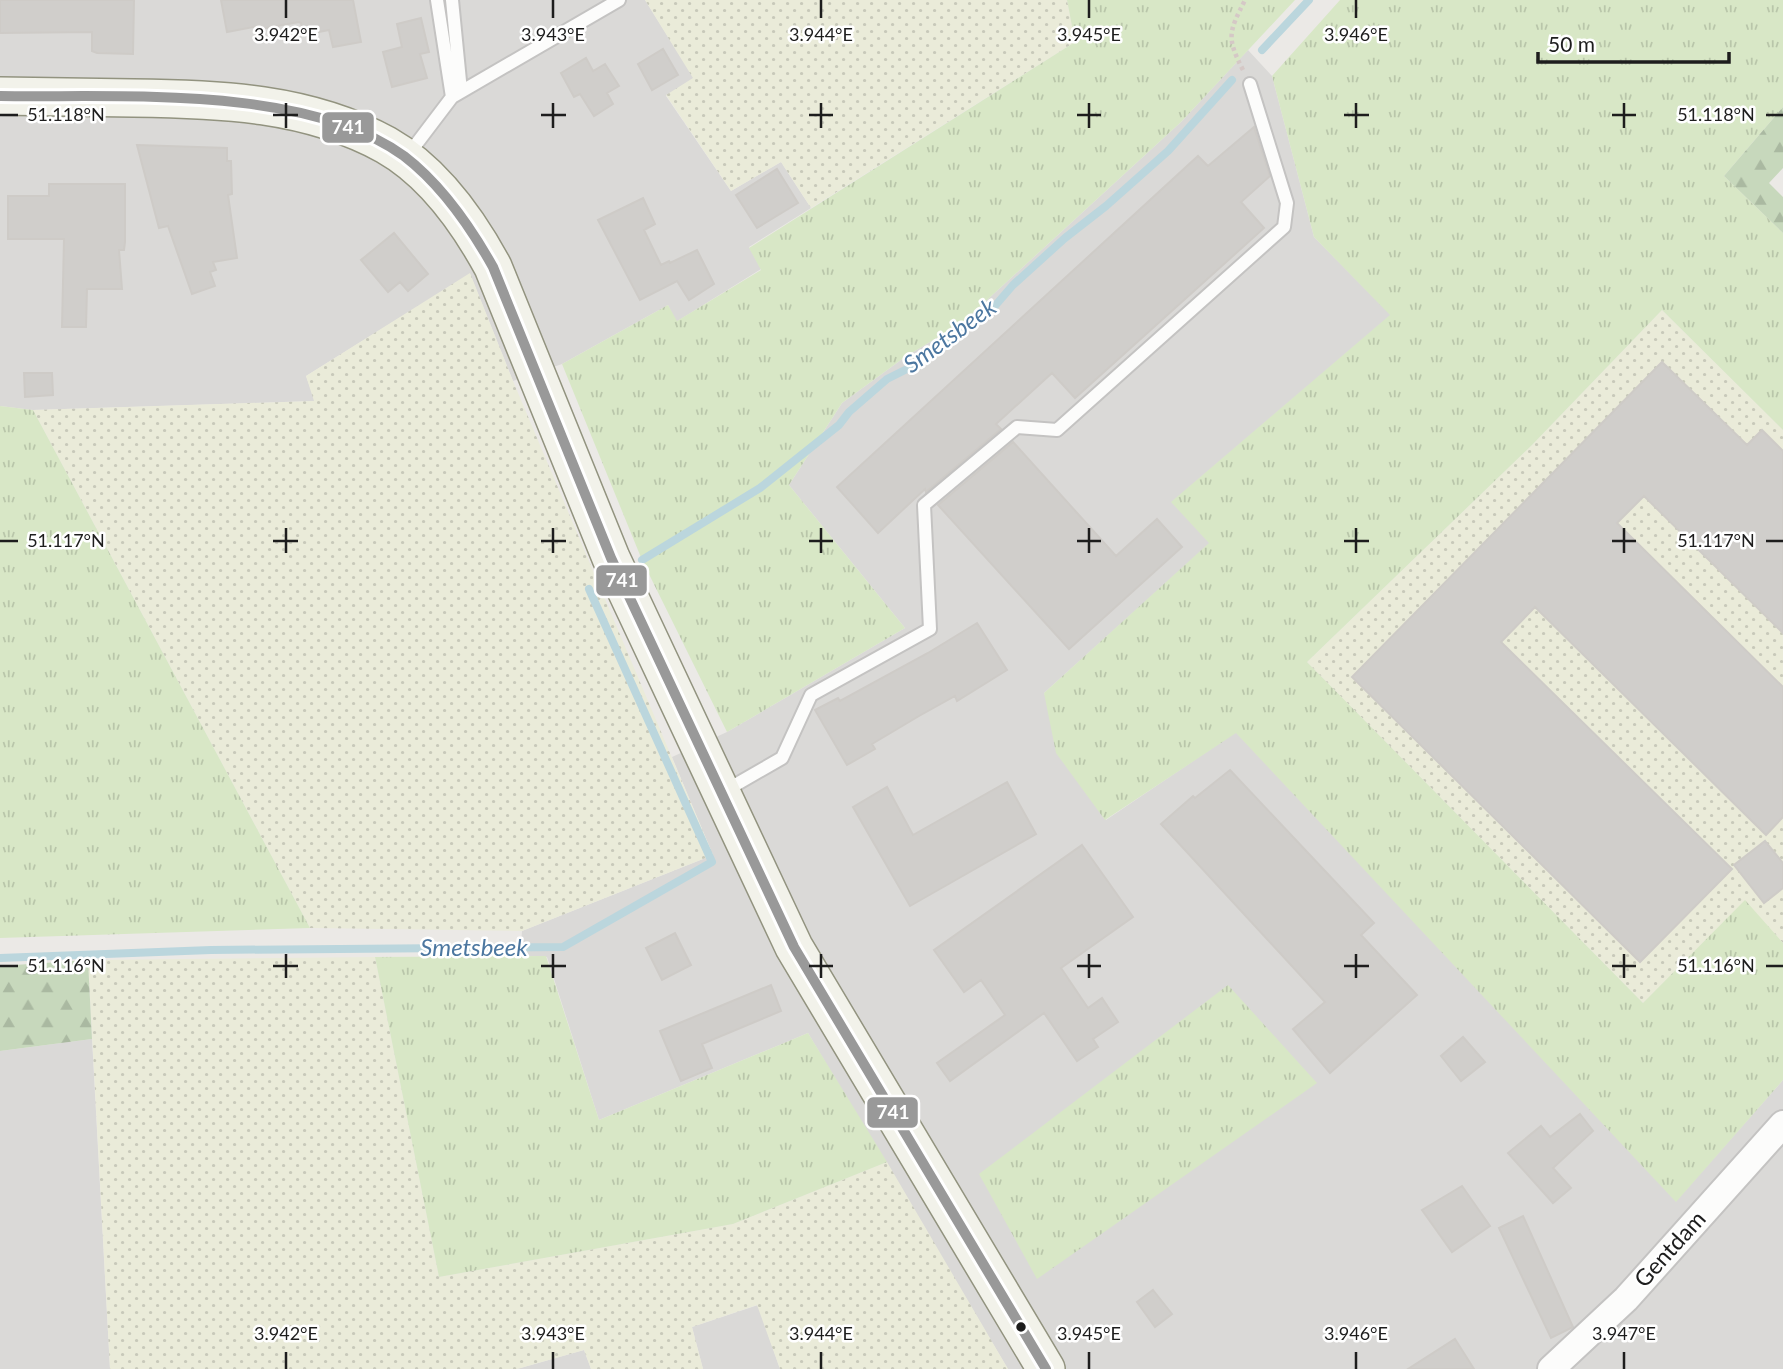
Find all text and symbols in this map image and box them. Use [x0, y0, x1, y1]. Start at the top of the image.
scale bar [1538, 21, 1729, 65]
text: 3.942°E [254, 23, 318, 45]
text: 3.943°E [521, 23, 585, 45]
text: 3.944°E [789, 23, 853, 45]
text: 3.945°E [1057, 23, 1121, 45]
text: 3.946°E [1324, 23, 1388, 45]
text: 50 m [1548, 31, 1595, 56]
text: 51.118°N [27, 103, 105, 125]
text: 51.118°N [1677, 103, 1755, 125]
line badge: 741 [321, 111, 375, 144]
text: 741 [331, 115, 365, 138]
water label: Smetsbeek [897, 291, 1002, 378]
text: 51.117°N [27, 529, 105, 551]
text: 51.117°N [1677, 529, 1755, 551]
line badge: 741 [595, 564, 648, 597]
text: 741 [605, 568, 639, 591]
water label: Smetsbeek [420, 932, 528, 961]
text: 51.116°N [27, 954, 105, 976]
text: 51.116°N [1677, 954, 1755, 976]
line badge: 741 [866, 1096, 919, 1129]
text: 741 [876, 1100, 910, 1123]
street label: Gentdam [1628, 1204, 1711, 1292]
unlabelled marker [1014, 1320, 1028, 1334]
text: 3.942°E [254, 1322, 318, 1344]
text: 3.943°E [521, 1322, 585, 1344]
text: 3.944°E [789, 1322, 853, 1344]
text: 3.945°E [1057, 1322, 1121, 1344]
text: 3.946°E [1324, 1322, 1388, 1344]
text: 3.947°E [1592, 1322, 1656, 1344]

